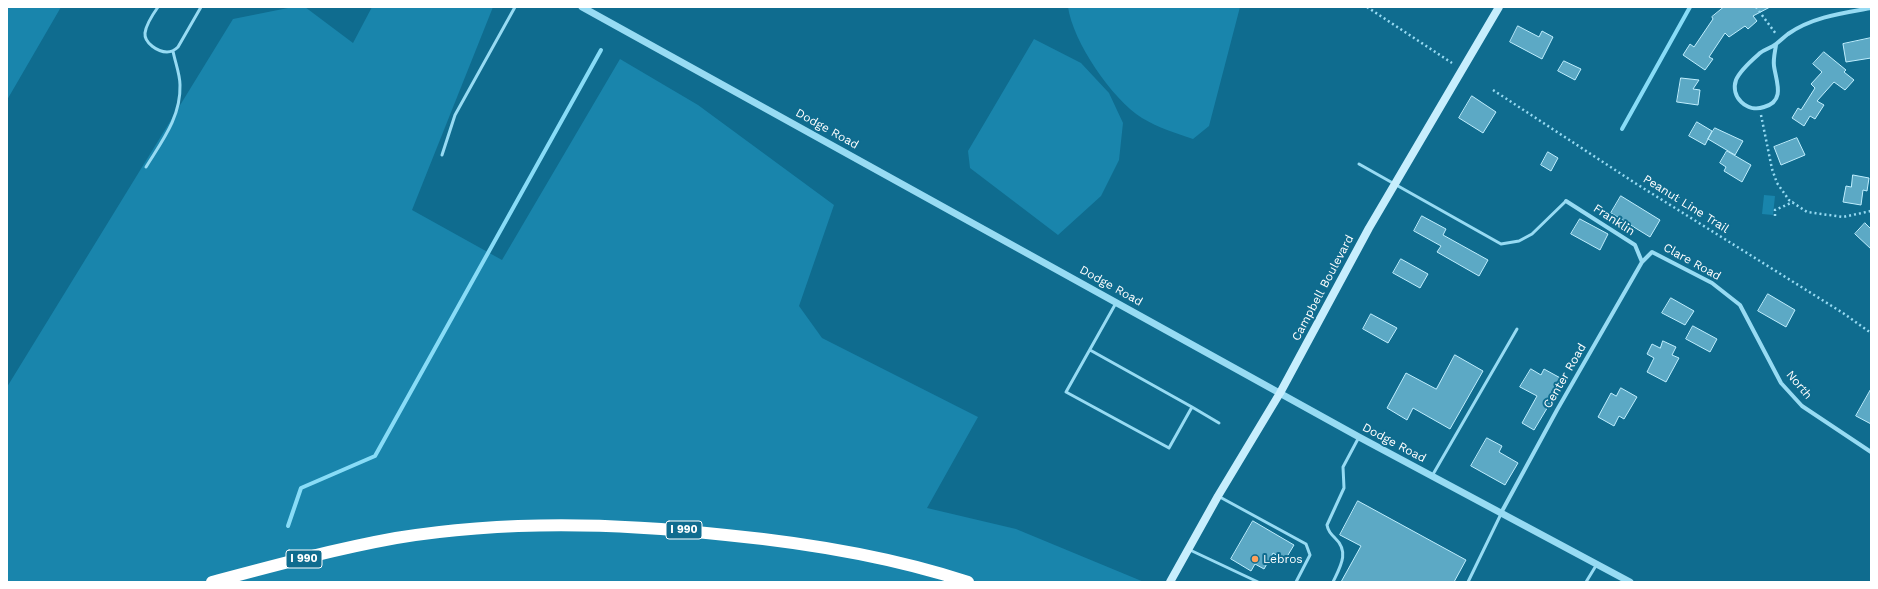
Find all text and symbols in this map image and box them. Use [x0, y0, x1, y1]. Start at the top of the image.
street label: Dodge Road [793, 106, 861, 152]
street label: Peanut Line Trail [1640, 172, 1732, 236]
street label: Franklin [1590, 201, 1638, 239]
street label: Campbell Boulevard [1289, 233, 1357, 343]
street label: Clare Road [1661, 240, 1723, 284]
street label: Dodge Road [1077, 263, 1145, 309]
street label: Center Road [1541, 341, 1589, 411]
street label: North [1783, 368, 1815, 402]
street label: Dodge Road [1360, 420, 1428, 466]
road number: I 990 [666, 521, 702, 539]
road number: I 990 [286, 550, 322, 568]
place label: Lebros [1263, 552, 1303, 566]
marker: Lebros [1250, 554, 1260, 564]

